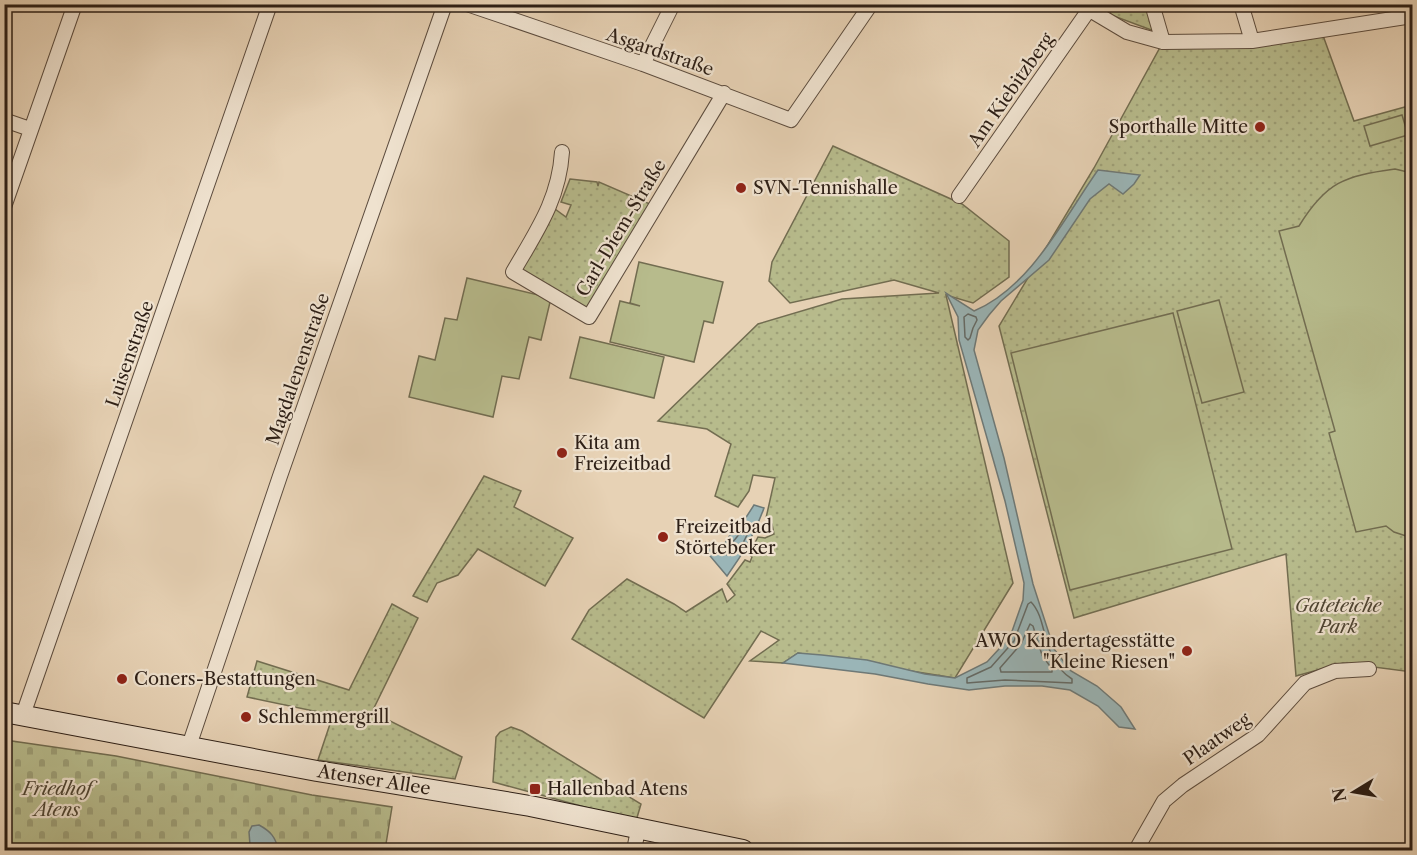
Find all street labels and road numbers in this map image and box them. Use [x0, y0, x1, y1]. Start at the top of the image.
street label: Asgardstraße [602, 23, 717, 81]
street label: Am Kiebitzberg [963, 28, 1059, 152]
street label: Carl-Diem-Straße [571, 155, 671, 301]
street label: Magdalenenstraße [262, 290, 334, 448]
street label: Luisenstraße [101, 298, 159, 410]
street label: Plaatweg [1179, 708, 1255, 770]
street label: Atenser Allee [315, 760, 432, 800]

